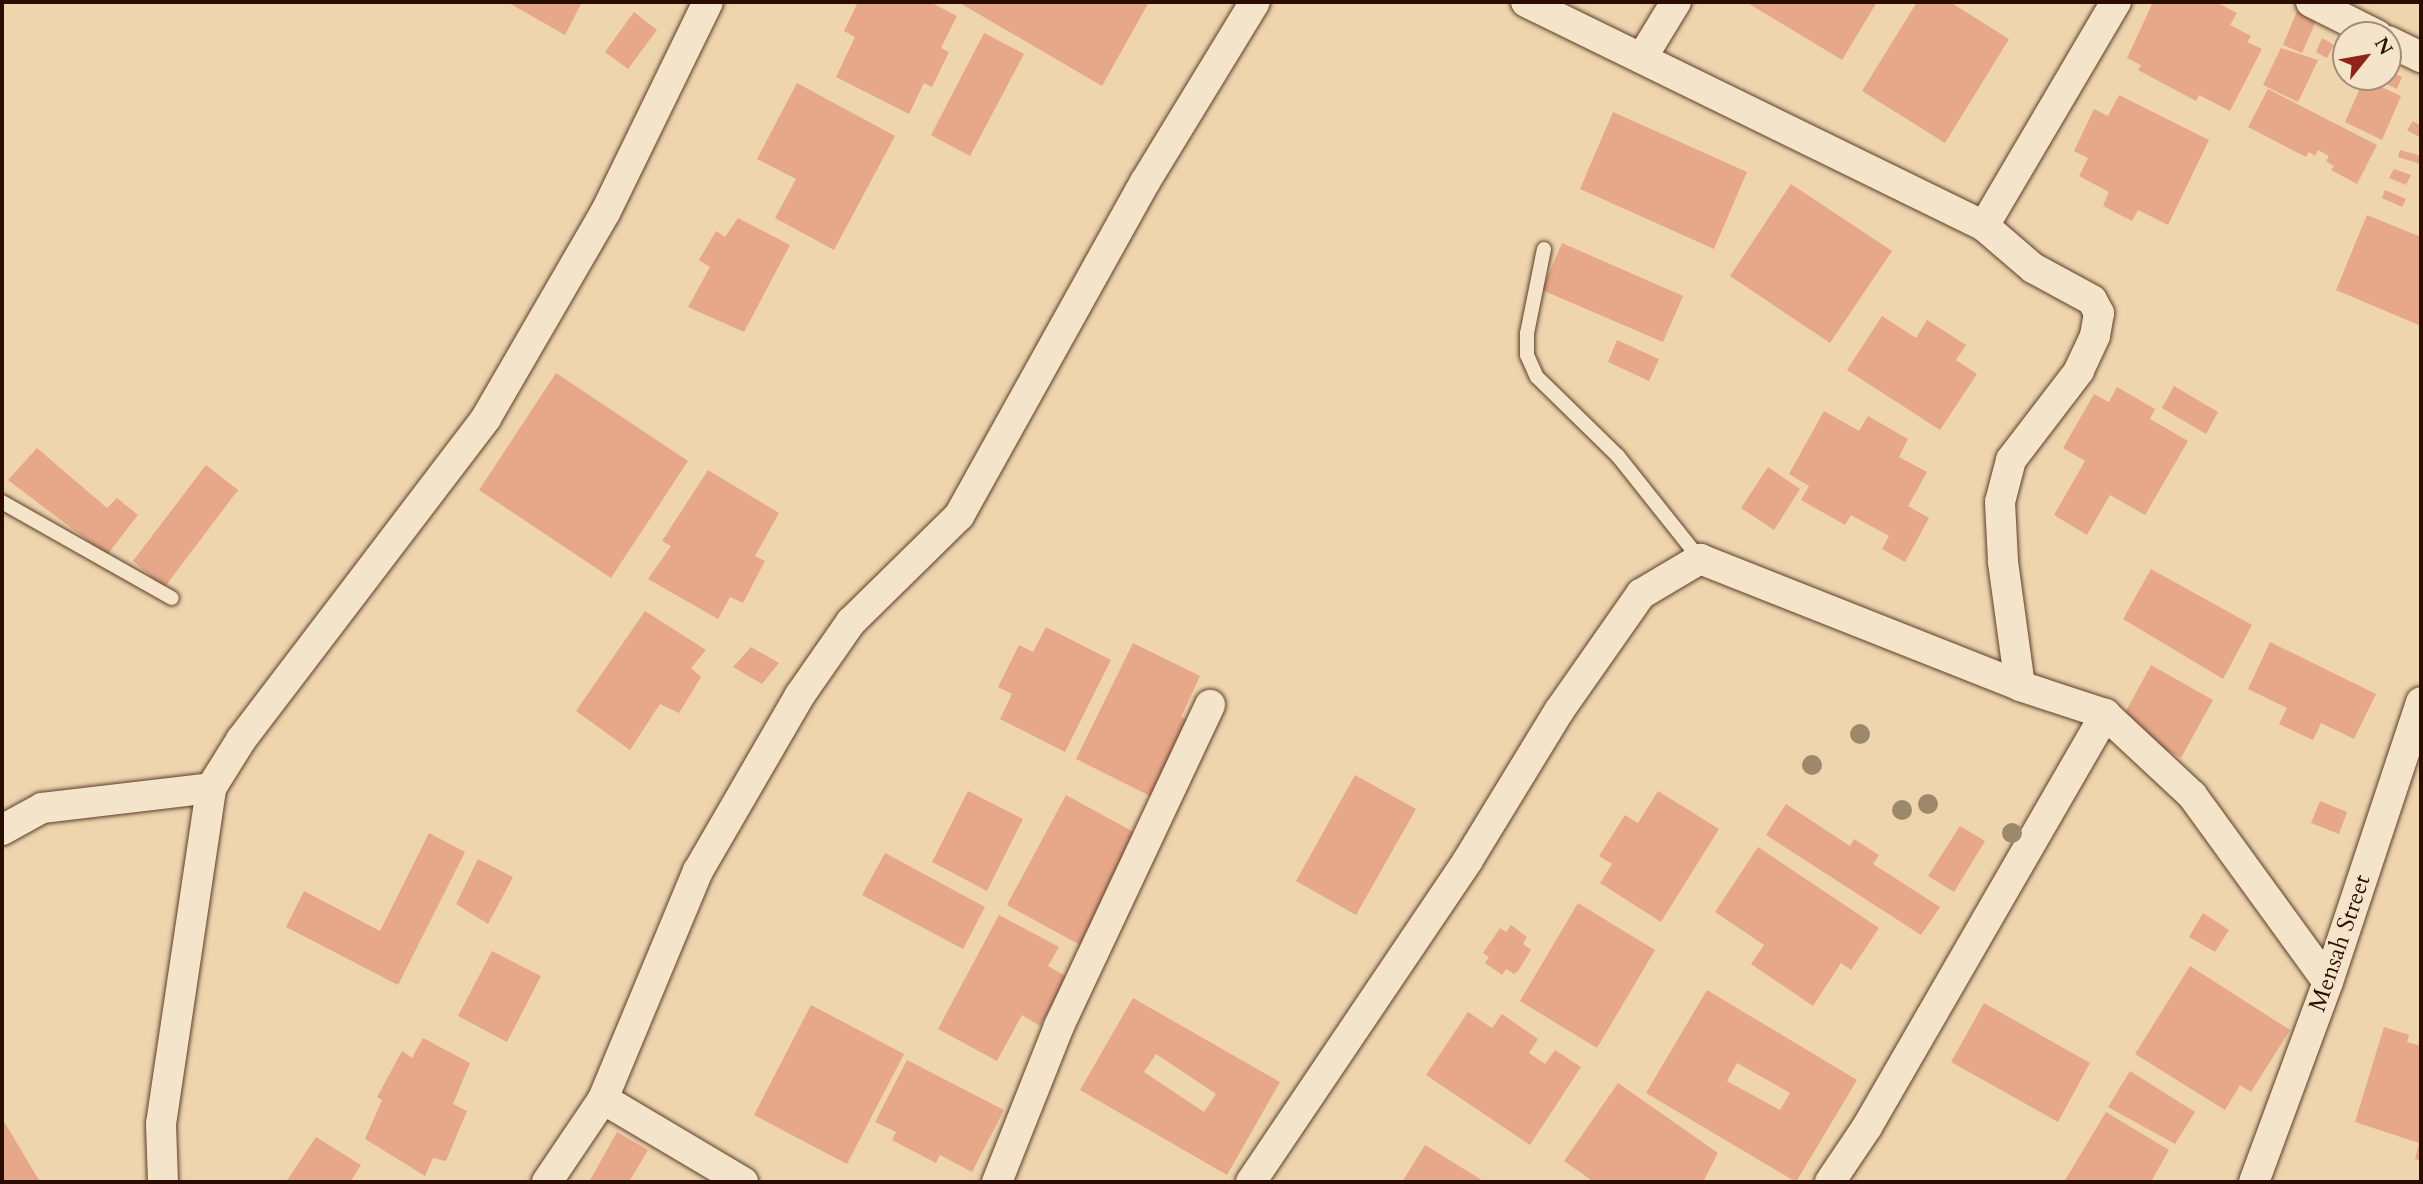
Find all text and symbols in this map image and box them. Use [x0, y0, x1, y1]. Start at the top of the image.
north arrow [2332, 21, 2402, 91]
text: N [2368, 32, 2399, 60]
street label: Mensah Street [2303, 871, 2377, 1015]

